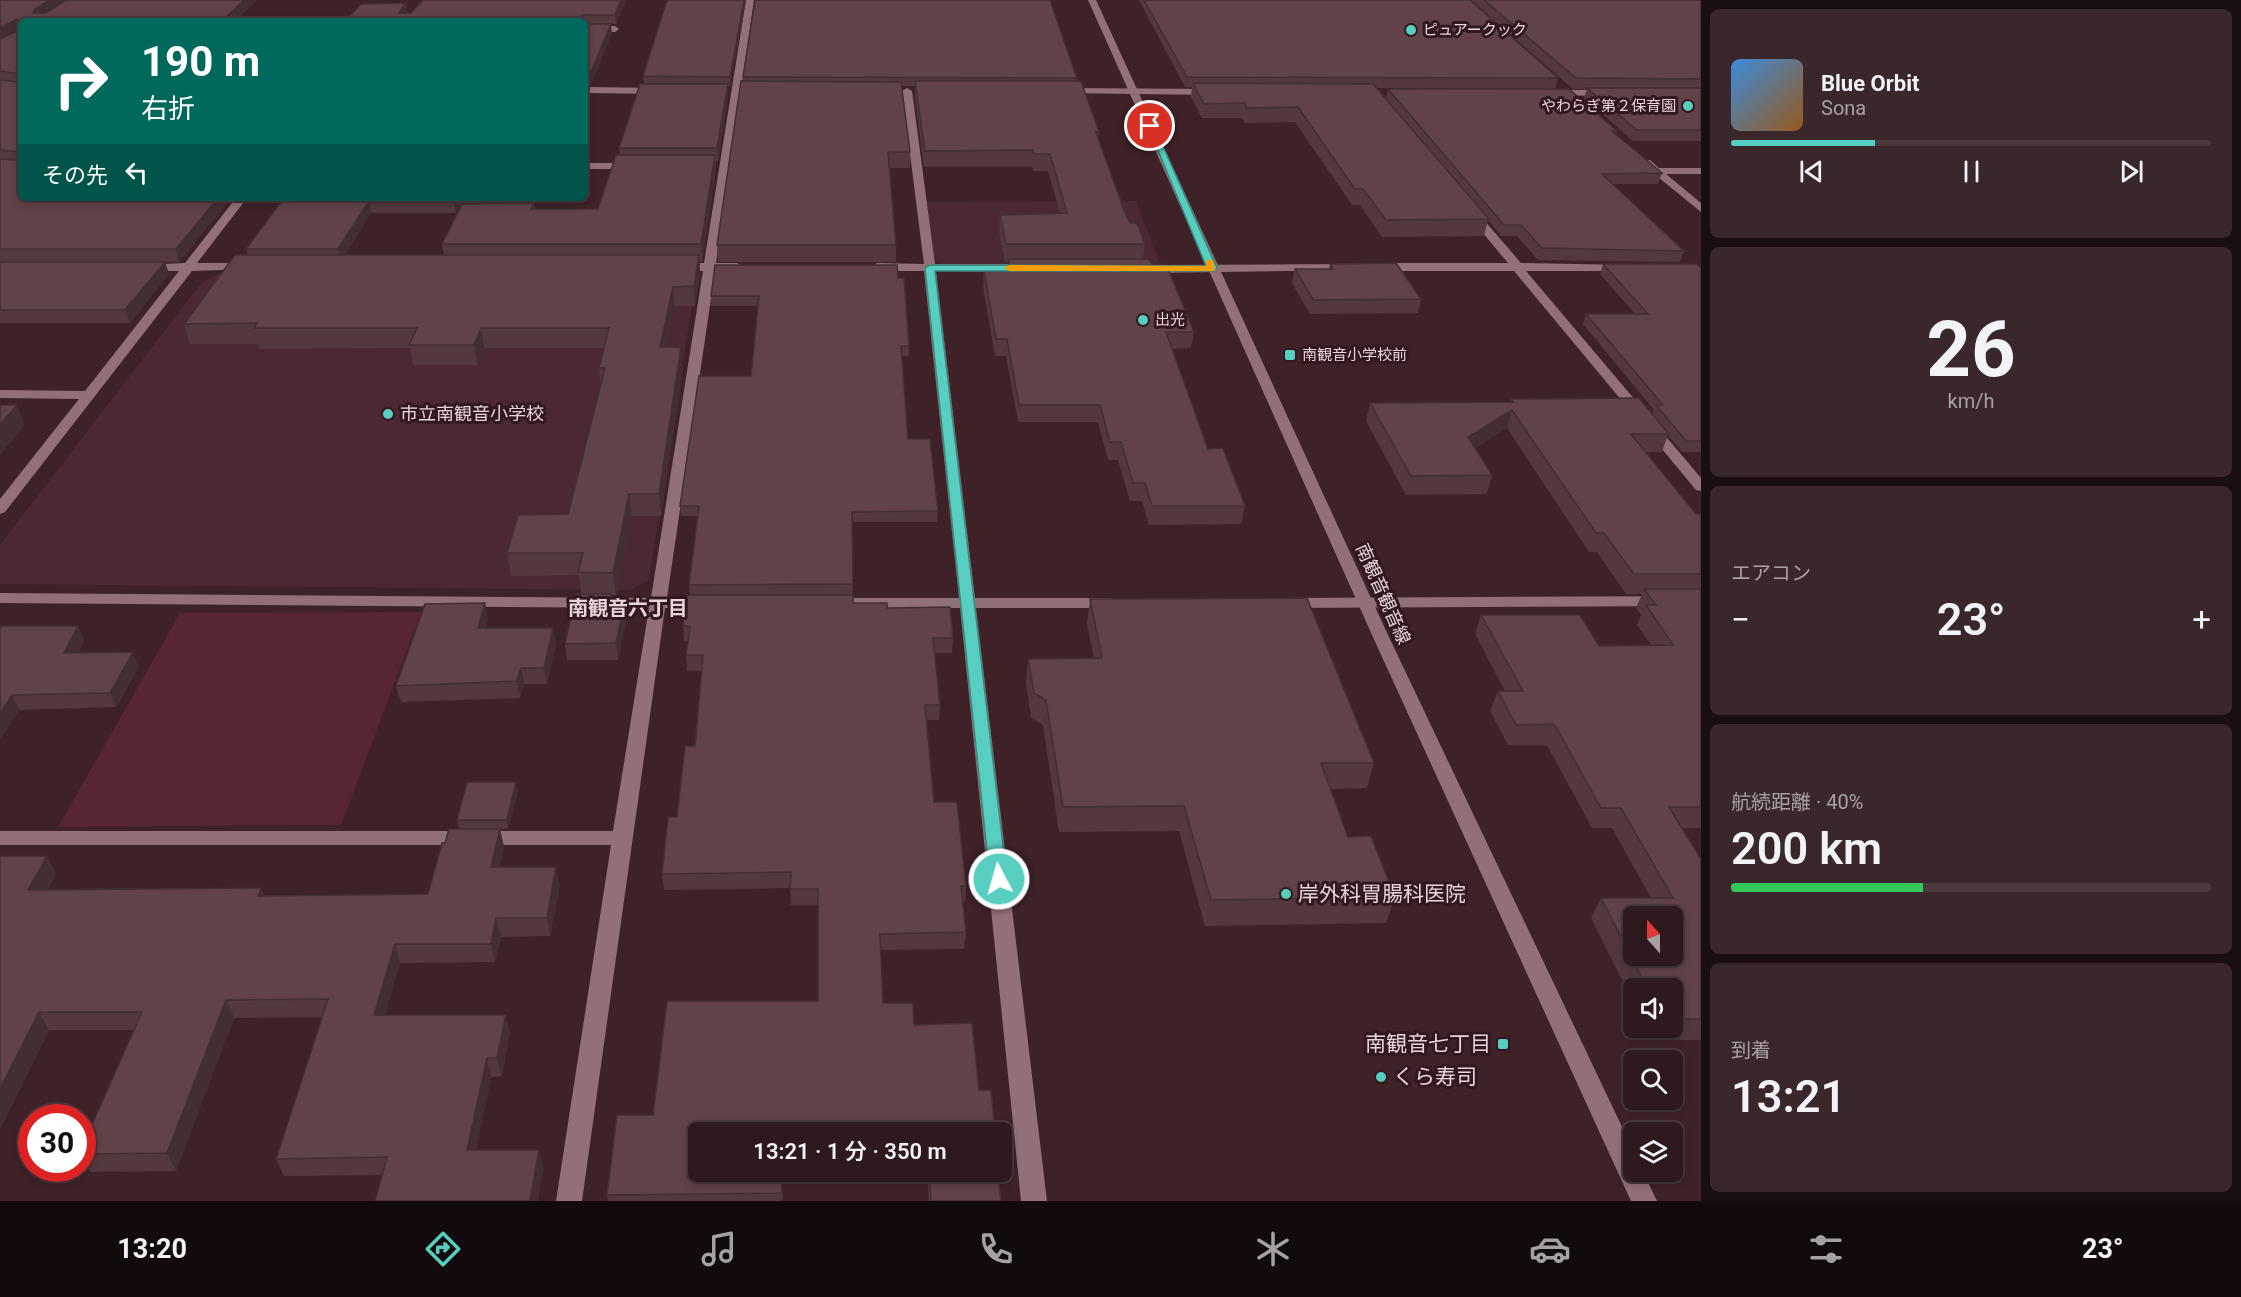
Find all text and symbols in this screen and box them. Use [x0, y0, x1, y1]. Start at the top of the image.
place label: ピュアークック [1423, 21, 1527, 39]
marker: ピュアークック [1404, 23, 1418, 37]
text: 190 m [141, 37, 260, 86]
icon: right [42, 42, 120, 120]
text: Blue Orbit [1821, 71, 1919, 96]
text: 右折 [141, 93, 195, 125]
text: Sona [1821, 96, 1866, 120]
place label: やわらぎ第２保育園 [1541, 97, 1676, 115]
marker: やわらぎ第２保育園 [1681, 99, 1695, 113]
pin [1124, 100, 1175, 151]
icon: arrive [1133, 109, 1166, 142]
icon: previous [1795, 155, 1828, 188]
icon: pause [1955, 155, 1988, 188]
icon: next [2115, 155, 2148, 188]
icon: left [120, 156, 153, 189]
text: その先 [42, 163, 108, 188]
text: 26 [1926, 304, 2016, 395]
place label: 出光 [1155, 311, 1185, 329]
marker: 出光 [1136, 313, 1150, 327]
place label: 南観音小学校前 [1302, 346, 1407, 364]
marker: 南観音小学校前 [1283, 348, 1297, 362]
text: km/h [1948, 389, 1994, 413]
place label: 市立南観音小学校 [400, 403, 544, 424]
marker: 市立南観音小学校 [381, 407, 395, 421]
street label: 南観音観音線 [1352, 540, 1415, 647]
text: エアコン [1731, 561, 1811, 585]
text: 23° [1937, 593, 2005, 646]
district label: 南観音六丁目 [568, 596, 688, 620]
text: − [1731, 600, 1750, 639]
text: + [2192, 600, 2211, 639]
text: 航続距離 · 40% [1731, 790, 1863, 814]
text: 200 km [1731, 822, 1882, 875]
position arrow [967, 847, 1031, 911]
place label: 岸外科胃腸科医院 [1298, 882, 1466, 906]
marker: 岸外科胃腸科医院 [1279, 887, 1293, 901]
north arrow [1623, 906, 1683, 966]
map controls [1623, 906, 1683, 1182]
button: sound [1623, 978, 1683, 1038]
place label: 南観音七丁目 [1365, 1032, 1491, 1056]
marker: 南観音七丁目 [1496, 1037, 1510, 1051]
text: 到着 [1731, 1038, 1771, 1062]
button: search [1623, 1050, 1683, 1110]
place label: くら寿司 [1393, 1065, 1477, 1089]
marker: くら寿司 [1374, 1070, 1388, 1084]
text: 13:21 [1731, 1070, 1846, 1123]
speed limit sign: 30 [18, 1104, 96, 1182]
button: layers [1623, 1122, 1683, 1182]
text: 13:21 · 1 分 · 350 m [753, 1139, 947, 1164]
icon: directions [422, 1228, 464, 1270]
icon: music [698, 1228, 740, 1270]
icon: phone [975, 1228, 1017, 1270]
icon: climate [1252, 1228, 1294, 1270]
icon: car [1529, 1228, 1571, 1270]
icon: filters [1805, 1228, 1847, 1270]
text: 13:20 [117, 1233, 187, 1265]
text: 23° [2082, 1233, 2124, 1265]

